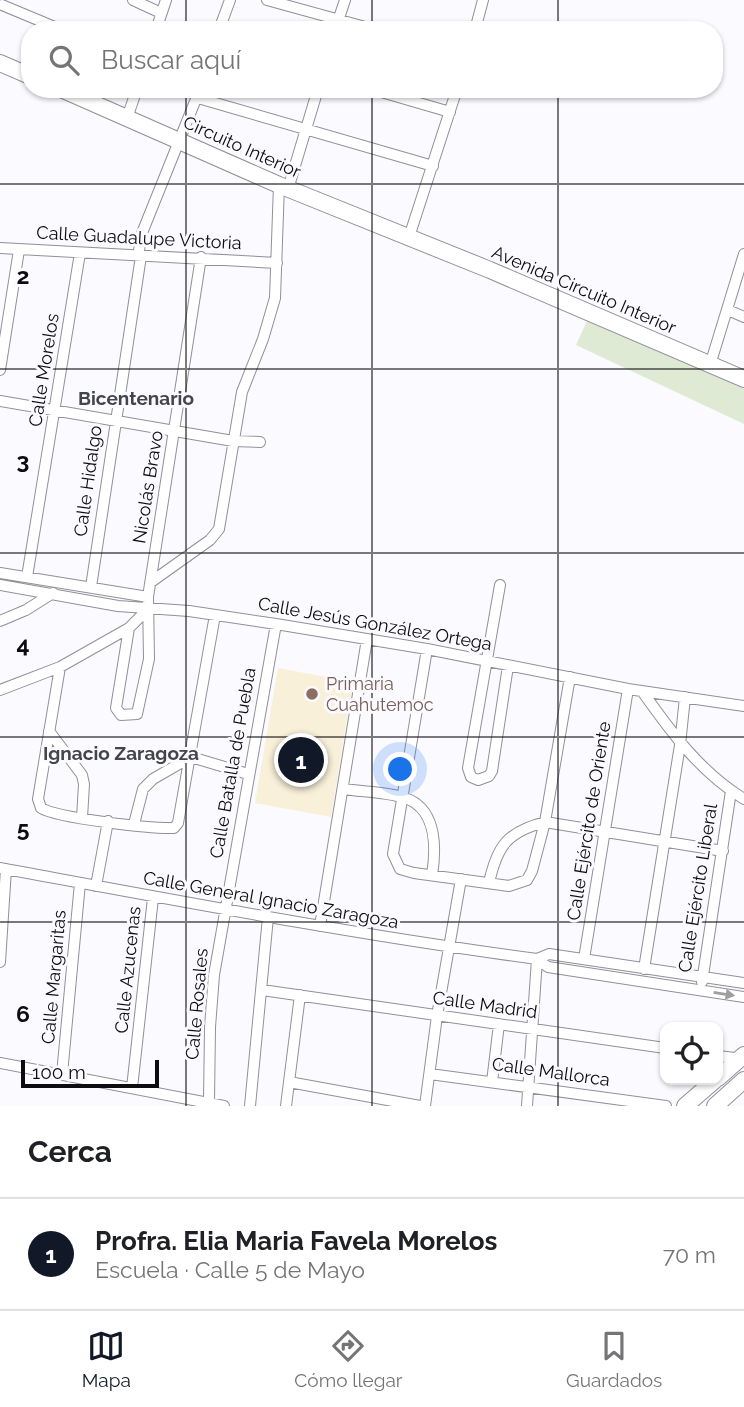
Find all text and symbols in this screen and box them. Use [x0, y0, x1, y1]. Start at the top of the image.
search box [21, 21, 723, 98]
icon: search [45, 41, 83, 79]
text: Buscar aquí [101, 45, 241, 75]
street label: Circuito Interior [180, 111, 305, 182]
street label: Calle Guadalupe Victoria [36, 222, 242, 253]
street label: Avenida Circuito Interior [489, 241, 680, 338]
text: 2 [17, 262, 29, 289]
street label: Calle Morelos [24, 312, 63, 428]
district label: Bicentenario [78, 387, 194, 409]
street label: Calle Hidalgo [69, 424, 106, 538]
street label: Nicolás Bravo [128, 429, 167, 545]
text: 3 [17, 447, 29, 474]
street label: Calle Jesús González Ortega [257, 593, 494, 654]
text: 4 [16, 631, 30, 658]
street label: Calle Batalla de Puebla [205, 666, 260, 860]
place label: Primaria Cuahutemoc [326, 673, 434, 715]
marker: Primaria Cuahutemoc [304, 686, 320, 702]
street label: Calle Ejército de Oriente [562, 720, 615, 922]
pin: 1 [278, 734, 324, 786]
district label: Ignacio Zaragoza [43, 742, 199, 764]
your location [383, 752, 417, 786]
street label: Calle Ejército Liberal [674, 802, 721, 974]
text: 5 [17, 815, 30, 842]
street label: Calle General Ignacio Zaragoza [142, 867, 400, 932]
street label: Calle Azucenas [110, 905, 145, 1035]
street label: Calle Margaritas [37, 909, 70, 1045]
street label: Calle Rosales [181, 947, 212, 1061]
street label: Calle Madrid [431, 987, 539, 1022]
one-way arrow [713, 989, 735, 1000]
text: 6 [16, 1000, 30, 1027]
map controls [660, 1022, 723, 1085]
button: locate [660, 1022, 723, 1085]
street label: Calle Mallorca [491, 1053, 611, 1090]
scale bar [21, 1057, 159, 1089]
text: 100 m [32, 1061, 86, 1083]
text: Cerca [28, 1134, 112, 1169]
text: Profra. Elia Maria Favela Morelos [95, 1226, 497, 1256]
text: 1 [45, 1241, 57, 1268]
text: 70 m [663, 1241, 716, 1268]
text: Escuela · Calle 5 de Mayo [95, 1256, 365, 1283]
tab: Mapa [82, 1327, 131, 1391]
tab: Cómo llegar [294, 1327, 403, 1391]
tab: Guardados [566, 1327, 662, 1391]

